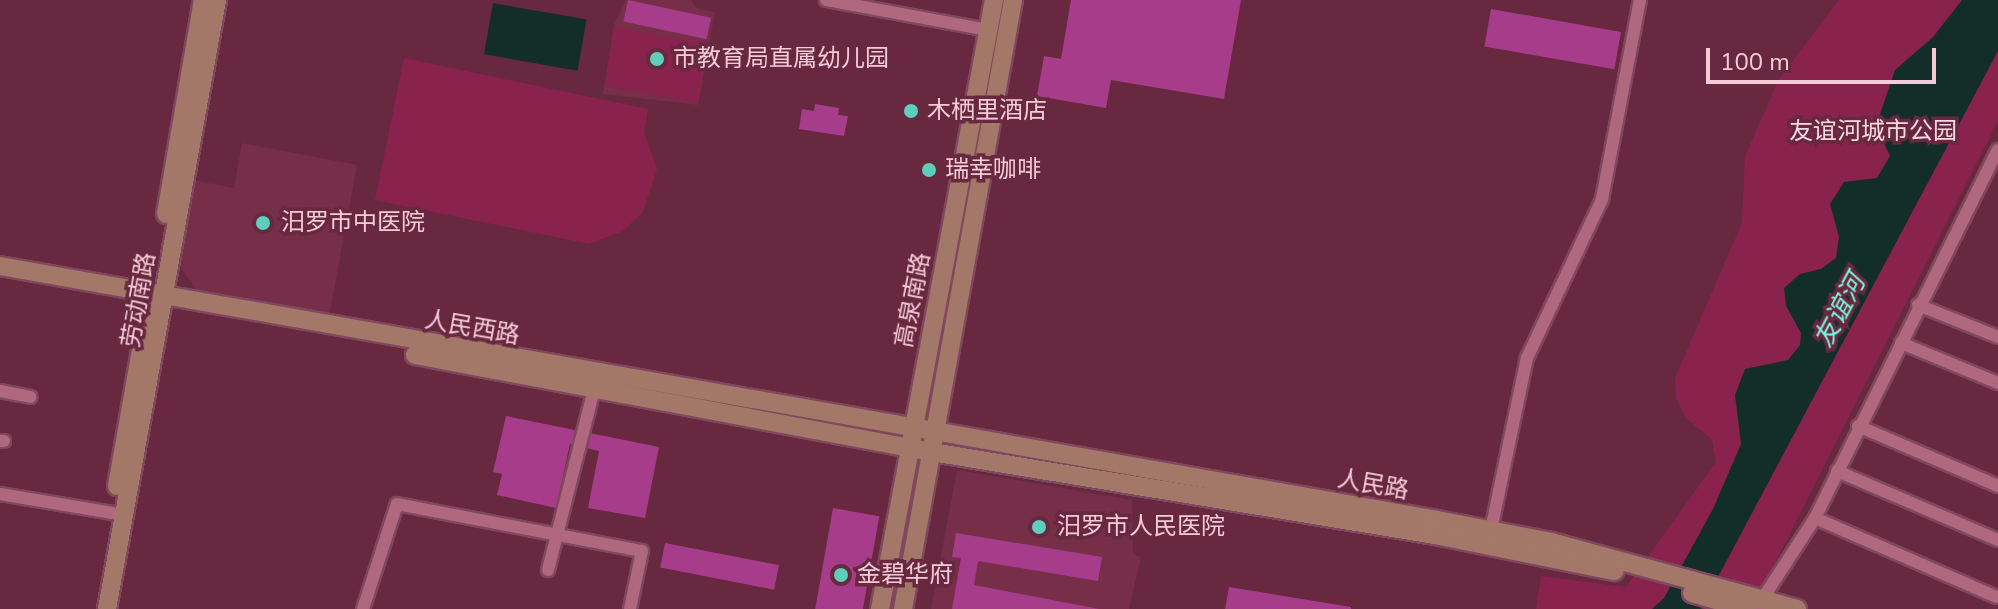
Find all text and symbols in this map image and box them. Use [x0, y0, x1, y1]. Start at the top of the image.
scale bar [1710, 32, 1940, 82]
place label: 市教育局直属幼儿园 [673, 45, 889, 73]
text: 100 m [1720, 46, 1790, 78]
marker: 市教育局直属幼儿园 [648, 50, 666, 68]
place label: 木栖里酒店 [927, 97, 1047, 125]
marker: 木栖里酒店 [902, 102, 920, 120]
park label: 友谊河城市公园 [1789, 118, 1957, 146]
place label: 瑞幸咖啡 [945, 156, 1041, 184]
marker: 瑞幸咖啡 [920, 161, 938, 179]
place label: 汨罗市中医院 [281, 209, 425, 237]
marker: 汨罗市中医院 [252, 212, 274, 234]
street label: 劳动南路 [116, 250, 162, 350]
street label: 高泉南路 [890, 250, 936, 350]
water label: 友谊河 [1808, 269, 1872, 353]
street label: 人民西路 [422, 305, 522, 351]
street label: 人民路 [1335, 465, 1411, 505]
place label: 汨罗市人民医院 [1057, 513, 1225, 541]
marker: 汨罗市人民医院 [1028, 516, 1050, 538]
place label: 金碧华府 [857, 561, 953, 589]
marker: 金碧华府 [832, 566, 850, 584]

